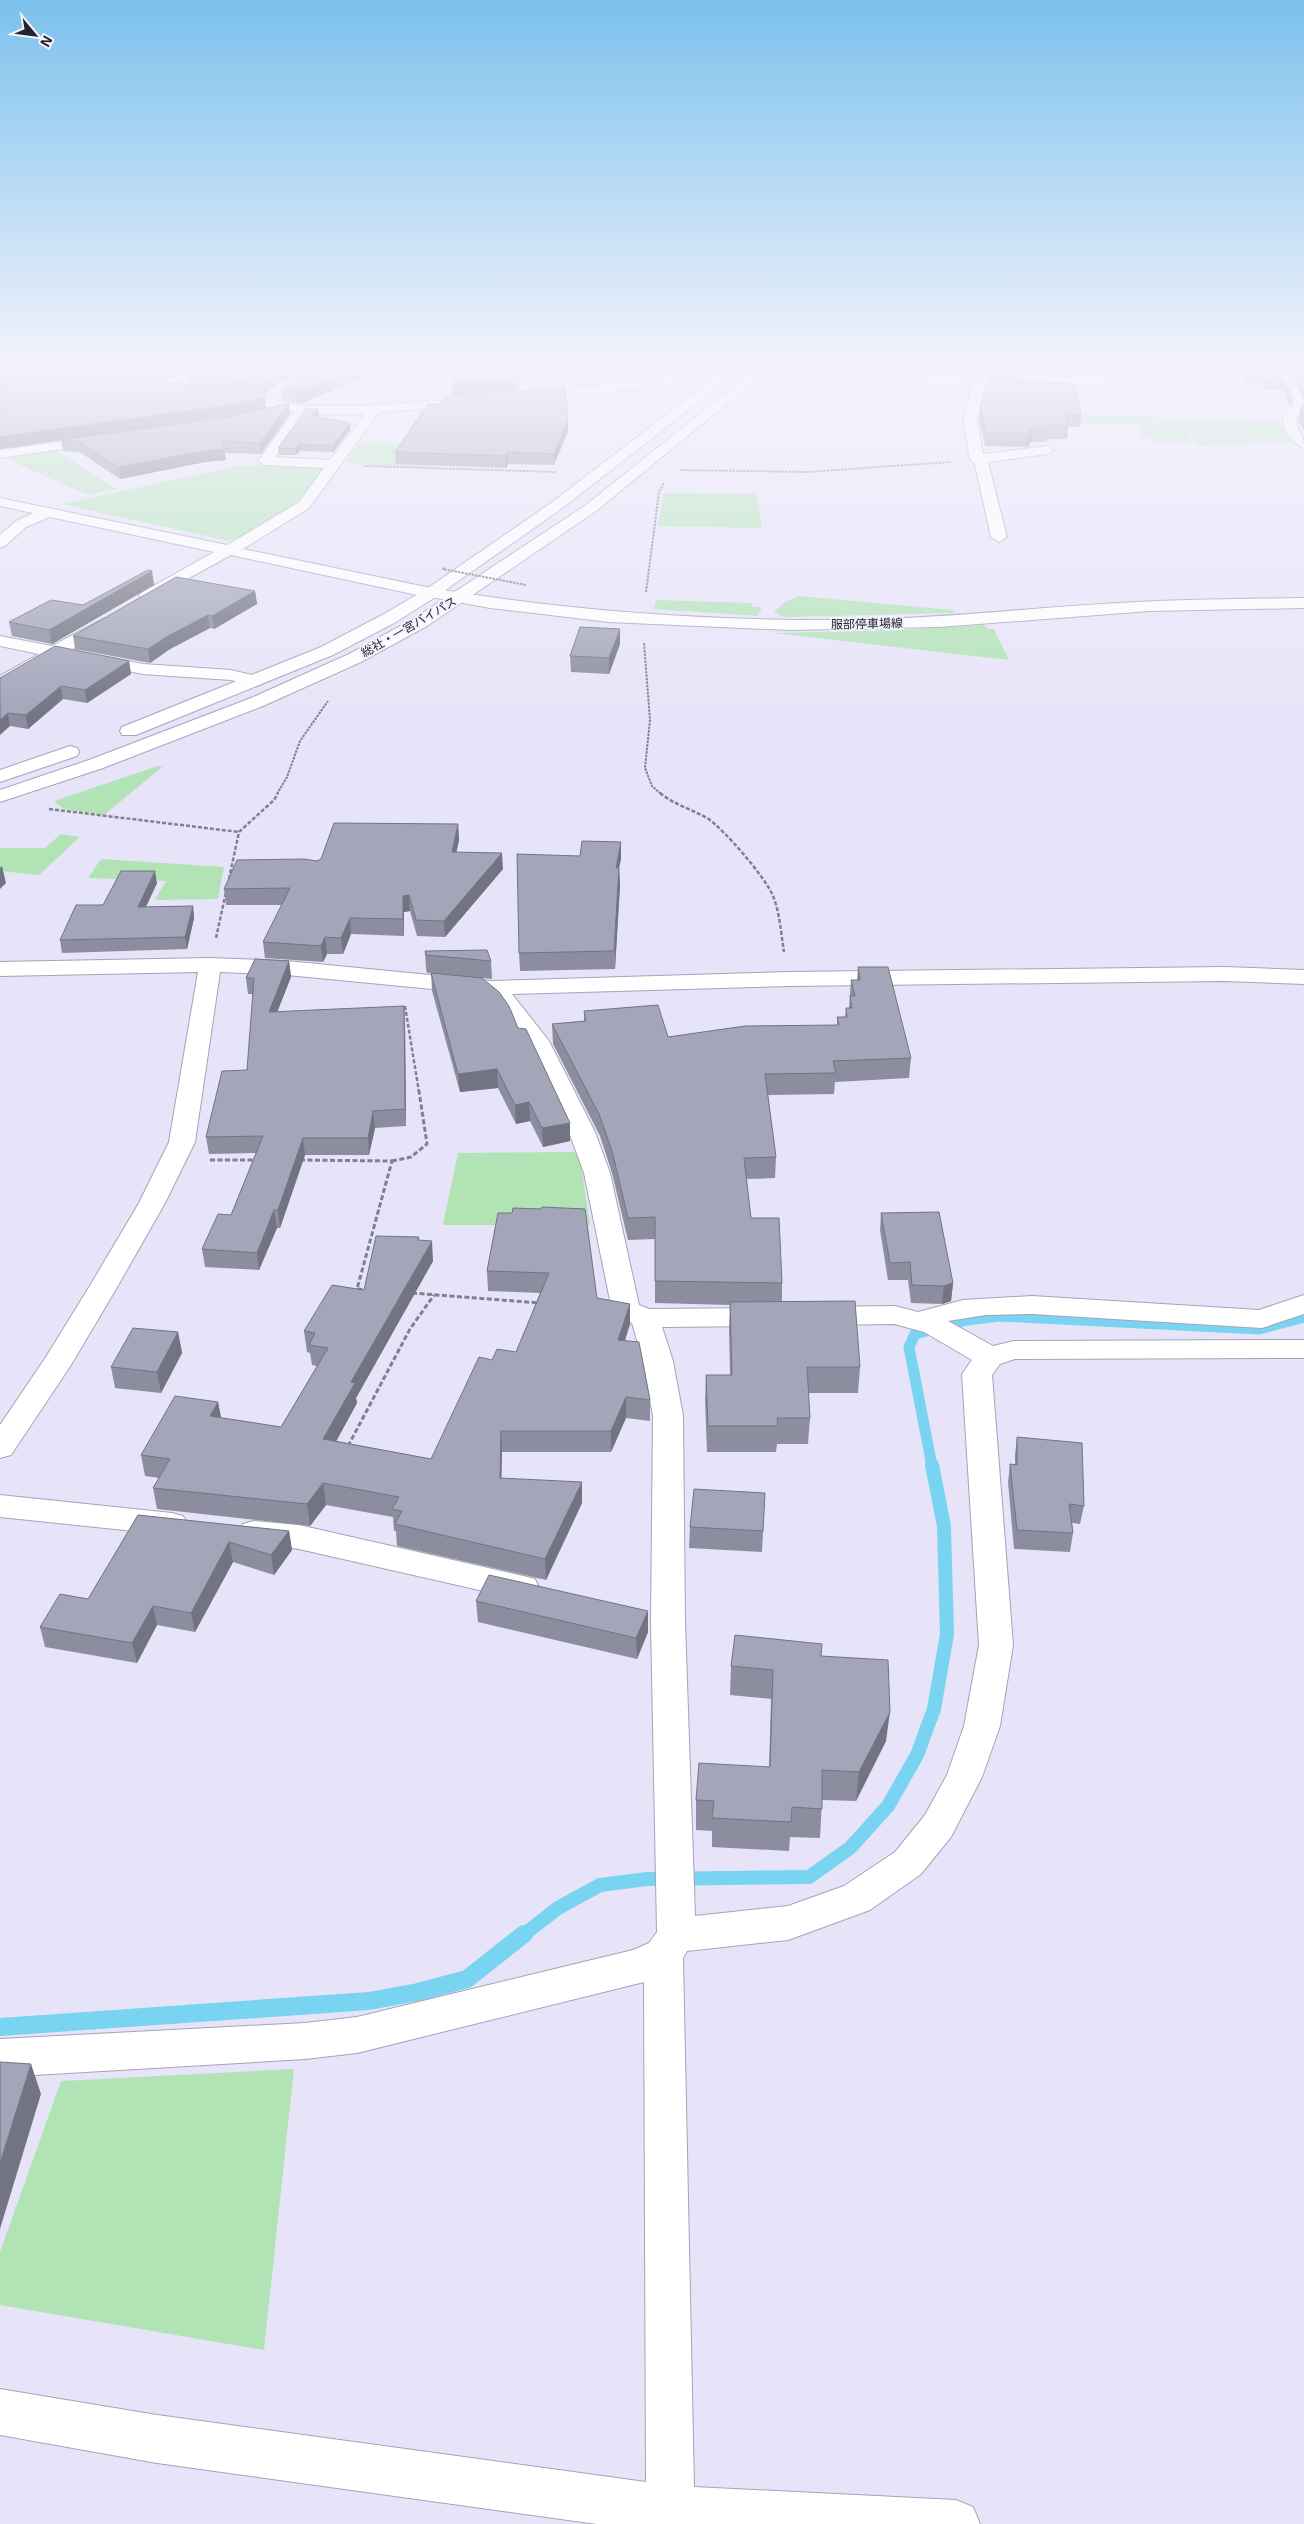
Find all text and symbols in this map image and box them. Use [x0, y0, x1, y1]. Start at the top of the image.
north arrow [10, 10, 60, 60]
text: N [37, 33, 57, 50]
street label: 総社・一宮バイパス [358, 593, 459, 659]
street label: 服部停車場線 [831, 615, 903, 631]

